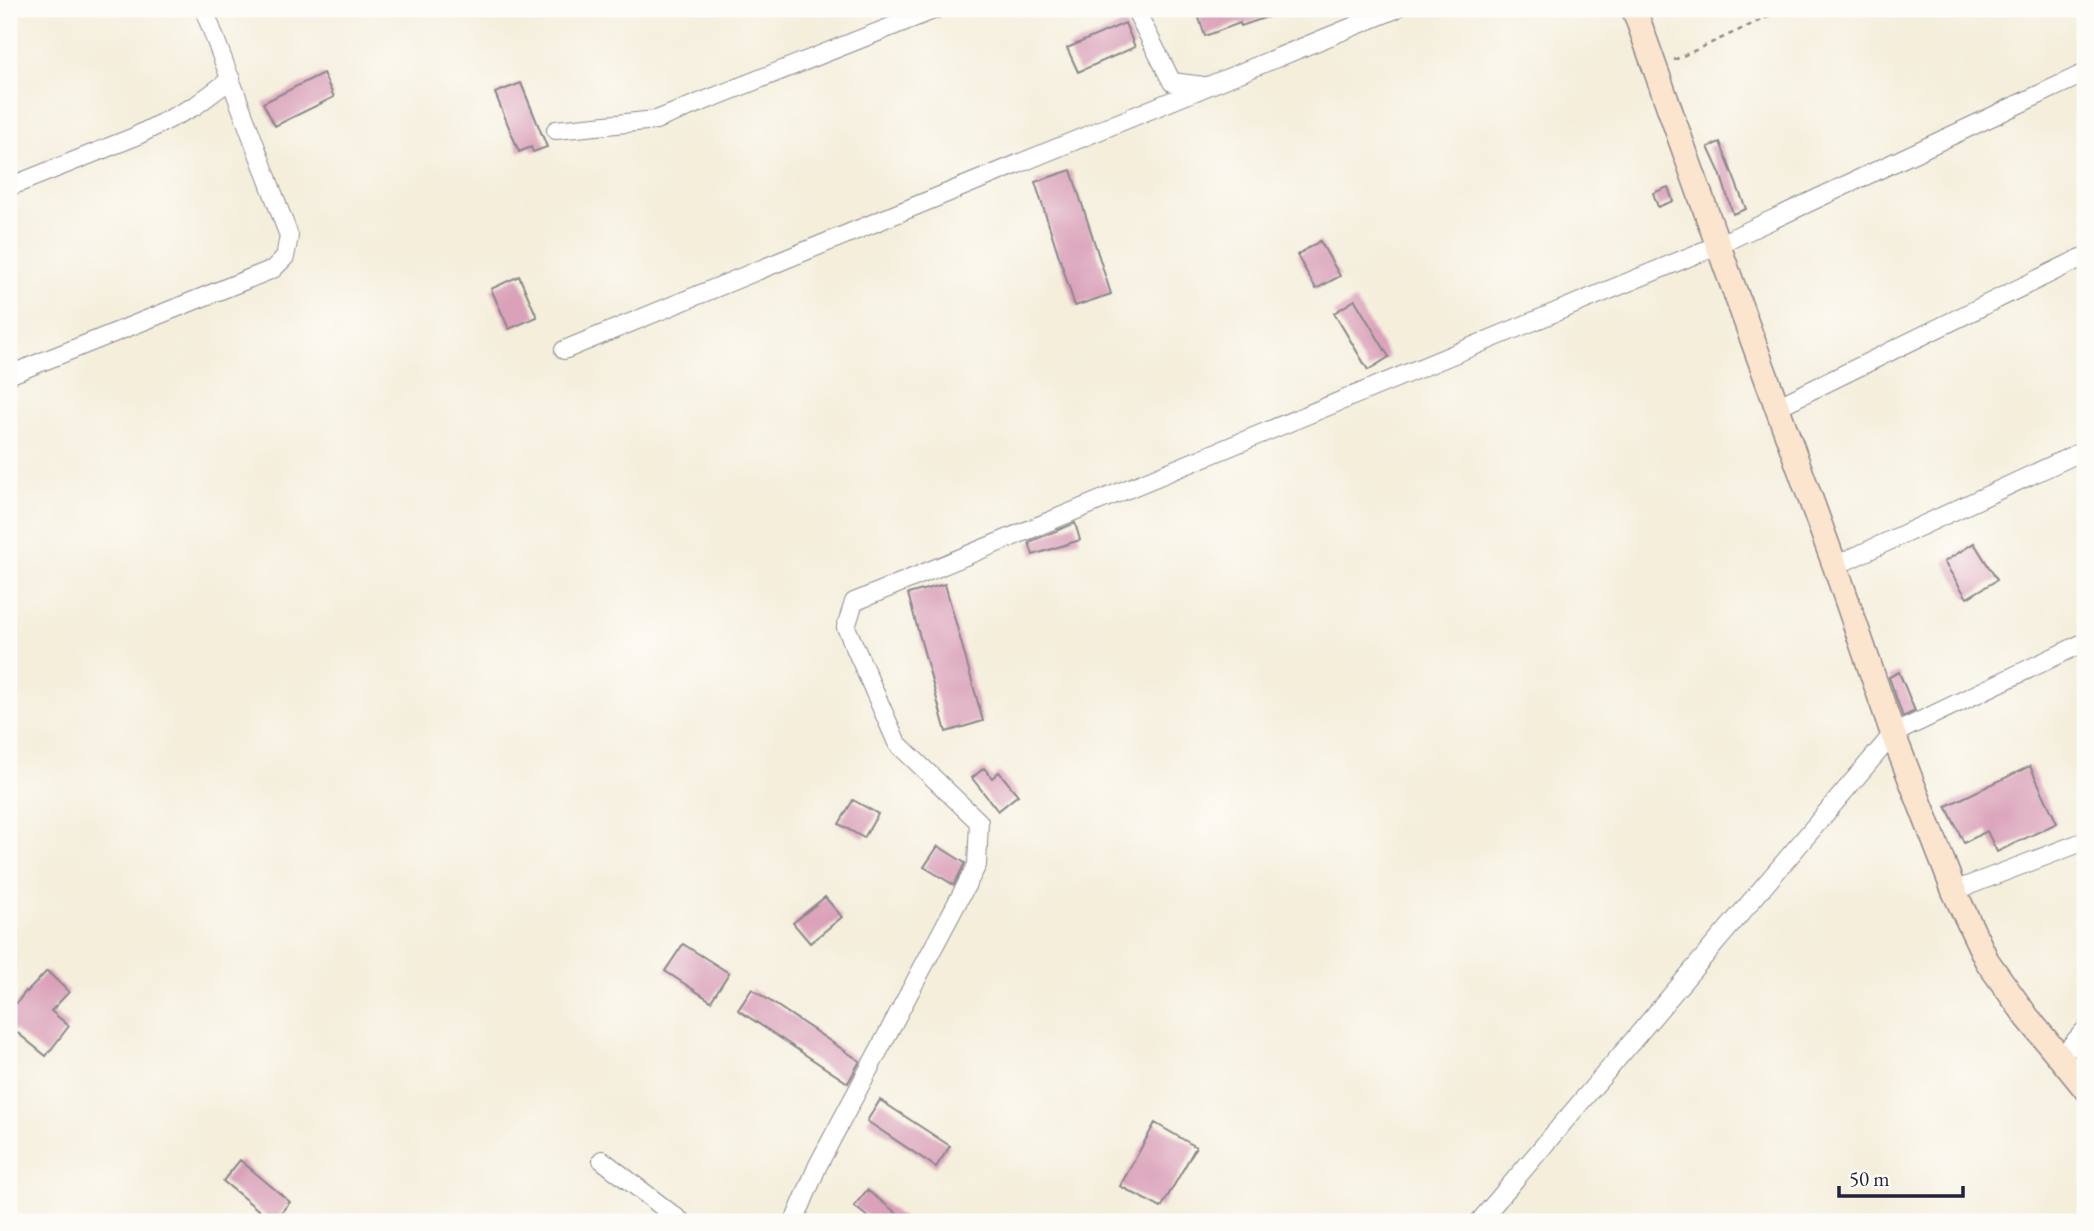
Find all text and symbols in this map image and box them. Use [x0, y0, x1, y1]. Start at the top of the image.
scale bar [1839, 1154, 1963, 1198]
text: 50 m [1849, 1165, 1890, 1192]

